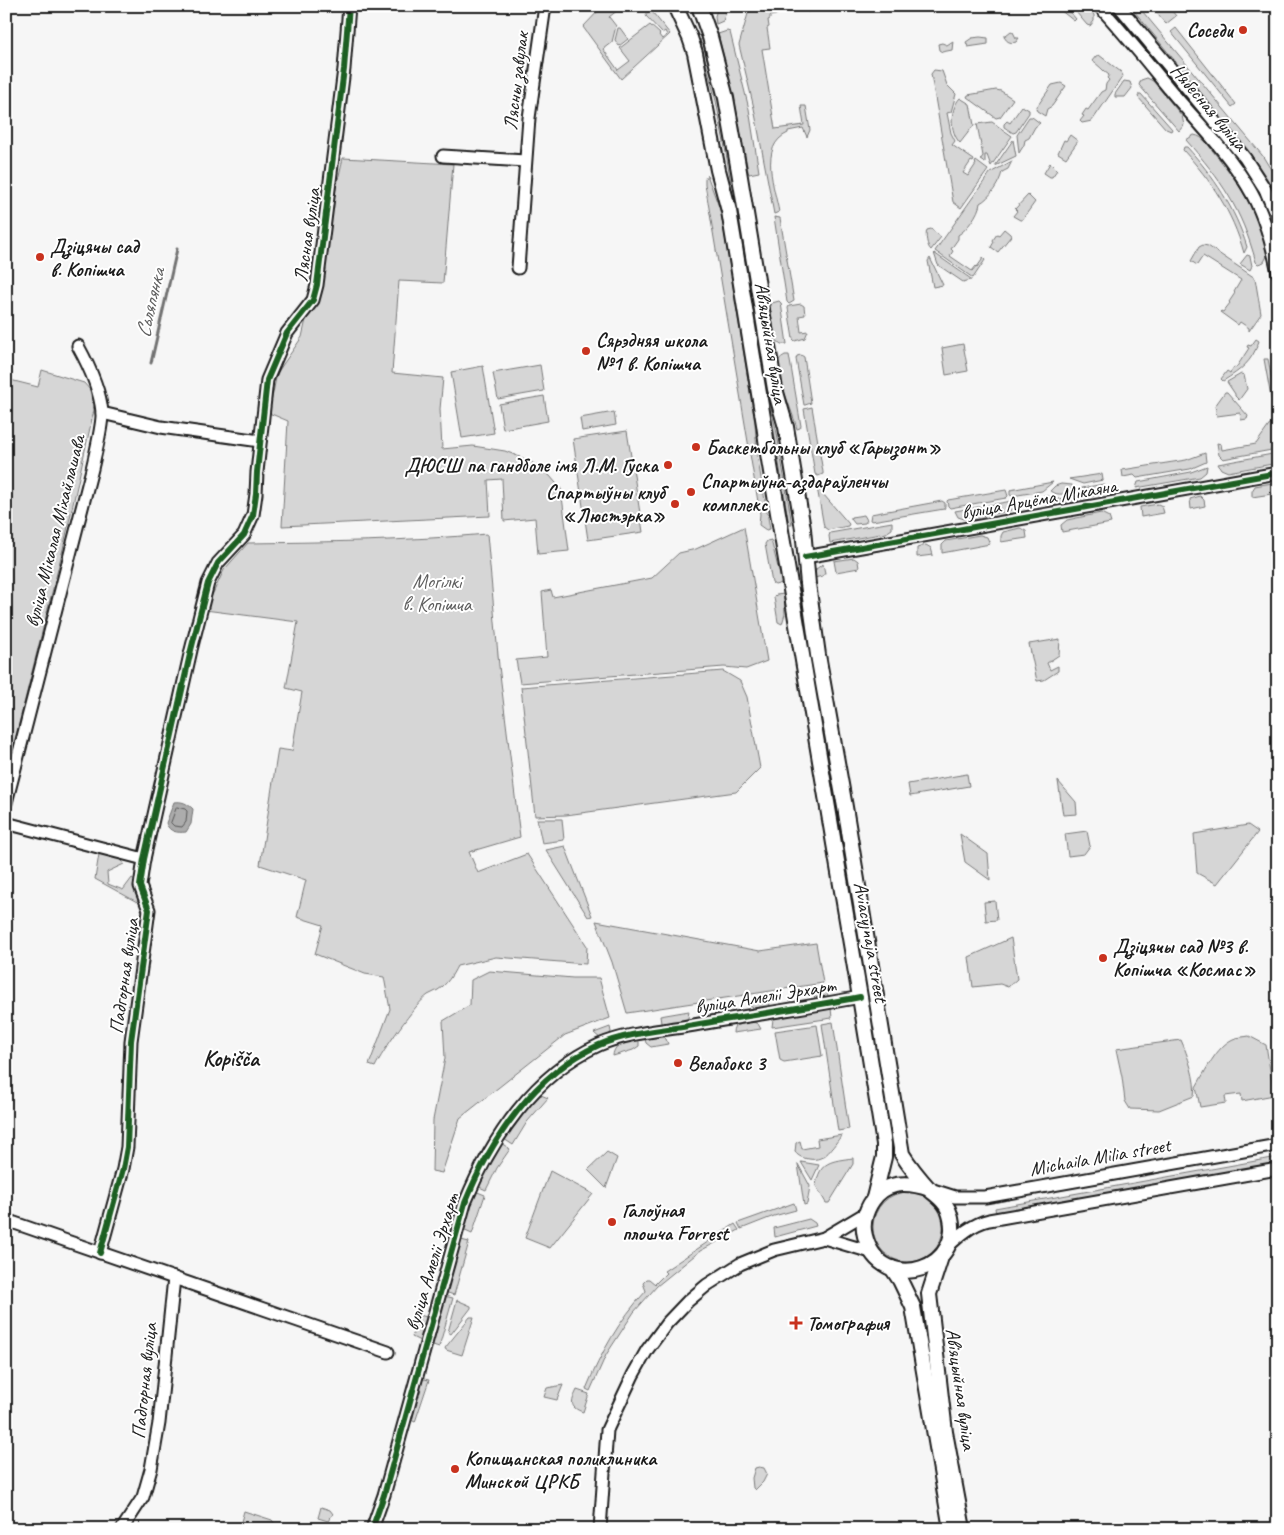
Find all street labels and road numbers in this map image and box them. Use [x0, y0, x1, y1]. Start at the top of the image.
street label: Лясны завулак [498, 29, 536, 132]
street label: Нябесная вуліца [1165, 58, 1254, 157]
street label: Лясная вуліца [288, 185, 326, 284]
street label: Авіяцыйная вуліца [749, 281, 793, 407]
street label: вуліца Мікалая Міхайлашава [19, 431, 91, 629]
street label: вуліца Арцёма Мікаяна [959, 473, 1120, 525]
street label: Aviacyjnaja street [848, 880, 894, 1006]
street label: Падгорная вуліца [104, 915, 145, 1035]
street label: вуліца Амеліі Эрхарт [693, 972, 839, 1019]
street label: Michaila Milia street [1028, 1132, 1175, 1182]
street label: вуліца Амеліі Эрхарт [399, 1189, 465, 1333]
street label: Падгорная вуліца [125, 1321, 163, 1440]
street label: Авіяцыйная вуліца [940, 1327, 982, 1453]

